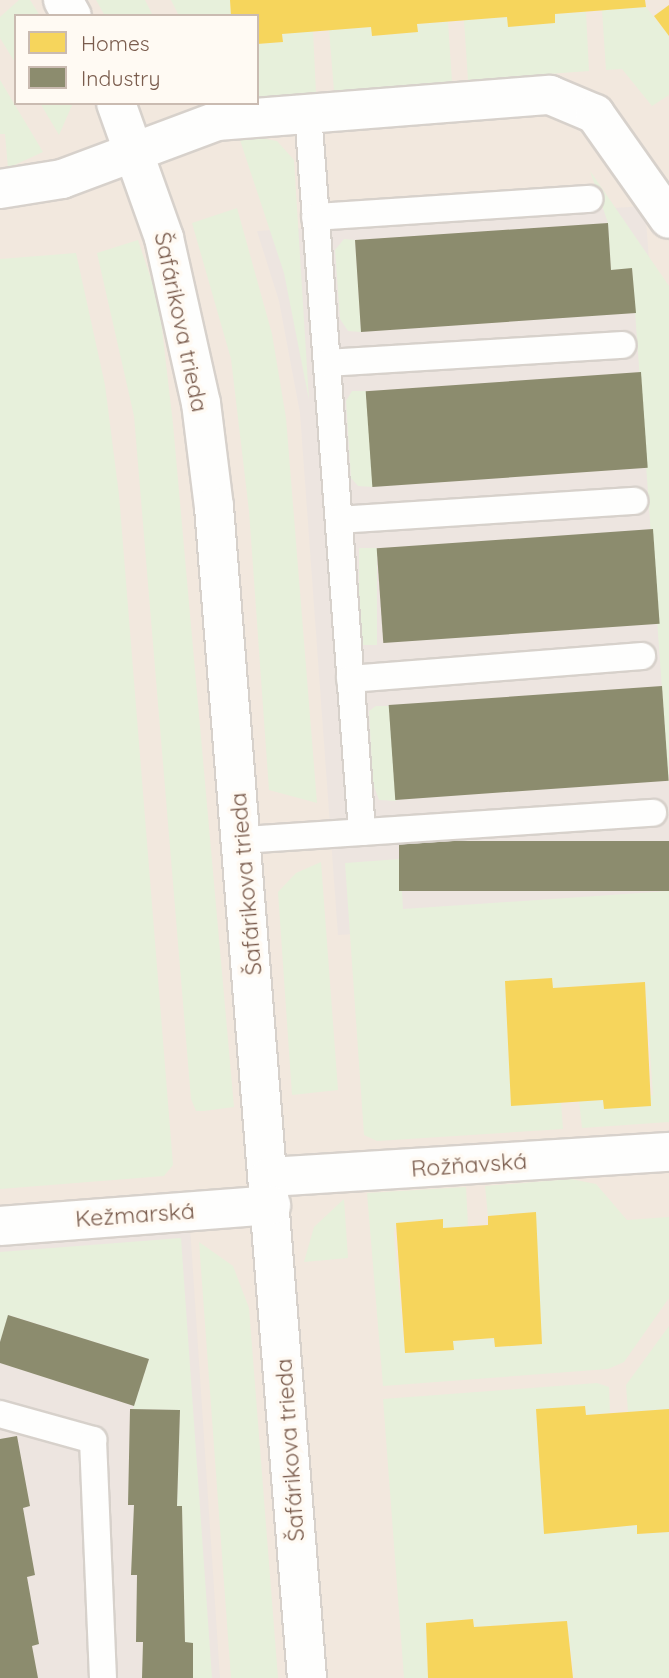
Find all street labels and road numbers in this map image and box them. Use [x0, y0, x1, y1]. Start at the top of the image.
street label: Šafárikova trieda [148, 230, 214, 414]
street label: Šafárikova trieda [224, 792, 268, 976]
street label: Rožňavská [410, 1147, 528, 1183]
street label: Kežmarská [74, 1197, 196, 1233]
street label: Šafárikova trieda [270, 1358, 310, 1542]

